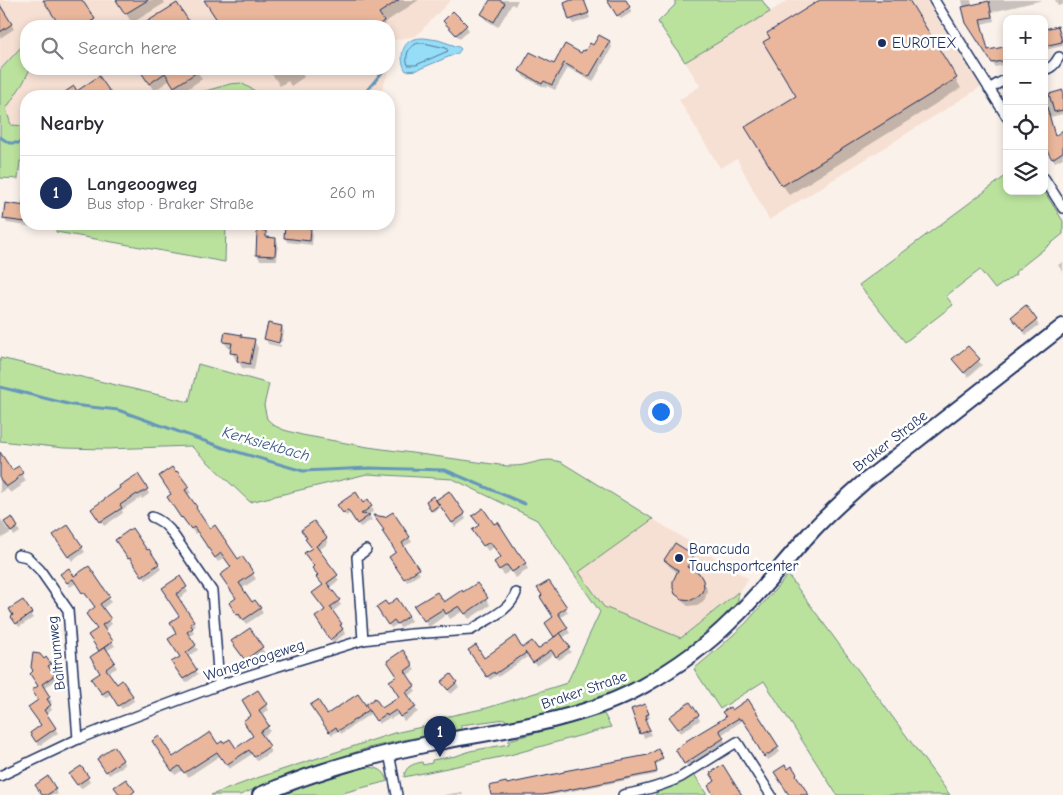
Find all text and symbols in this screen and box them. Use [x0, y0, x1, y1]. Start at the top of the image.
map controls [1003, 15, 1048, 195]
button: + [1003, 15, 1048, 60]
search box [20, 20, 395, 75]
icon: search [38, 34, 66, 62]
place label: EUROTEX [892, 34, 956, 52]
text: Search here [78, 37, 177, 59]
marker: EUROTEX [876, 37, 888, 49]
button: − [1003, 60, 1048, 105]
button: locate [1003, 105, 1048, 150]
text: Nearby [40, 111, 104, 135]
button: layers [1003, 150, 1048, 195]
text: Langeoogweg [87, 173, 198, 195]
text: 1 [53, 184, 59, 202]
text: 260 m [330, 184, 375, 202]
text: Bus stop · Braker Straße [87, 195, 254, 213]
your location [648, 399, 674, 425]
street label: Braker Straße [849, 406, 931, 476]
water label: Kerksiekbach [220, 423, 312, 465]
place label: Baracuda Tauchsportcenter [689, 540, 798, 575]
marker: Baracuda Tauchsportcenter [673, 552, 685, 564]
street label: Baltrumweg [43, 615, 69, 691]
street label: Wangeroogeweg [201, 635, 307, 685]
street label: Braker Straße [539, 667, 630, 713]
pin: 1 [424, 716, 456, 757]

